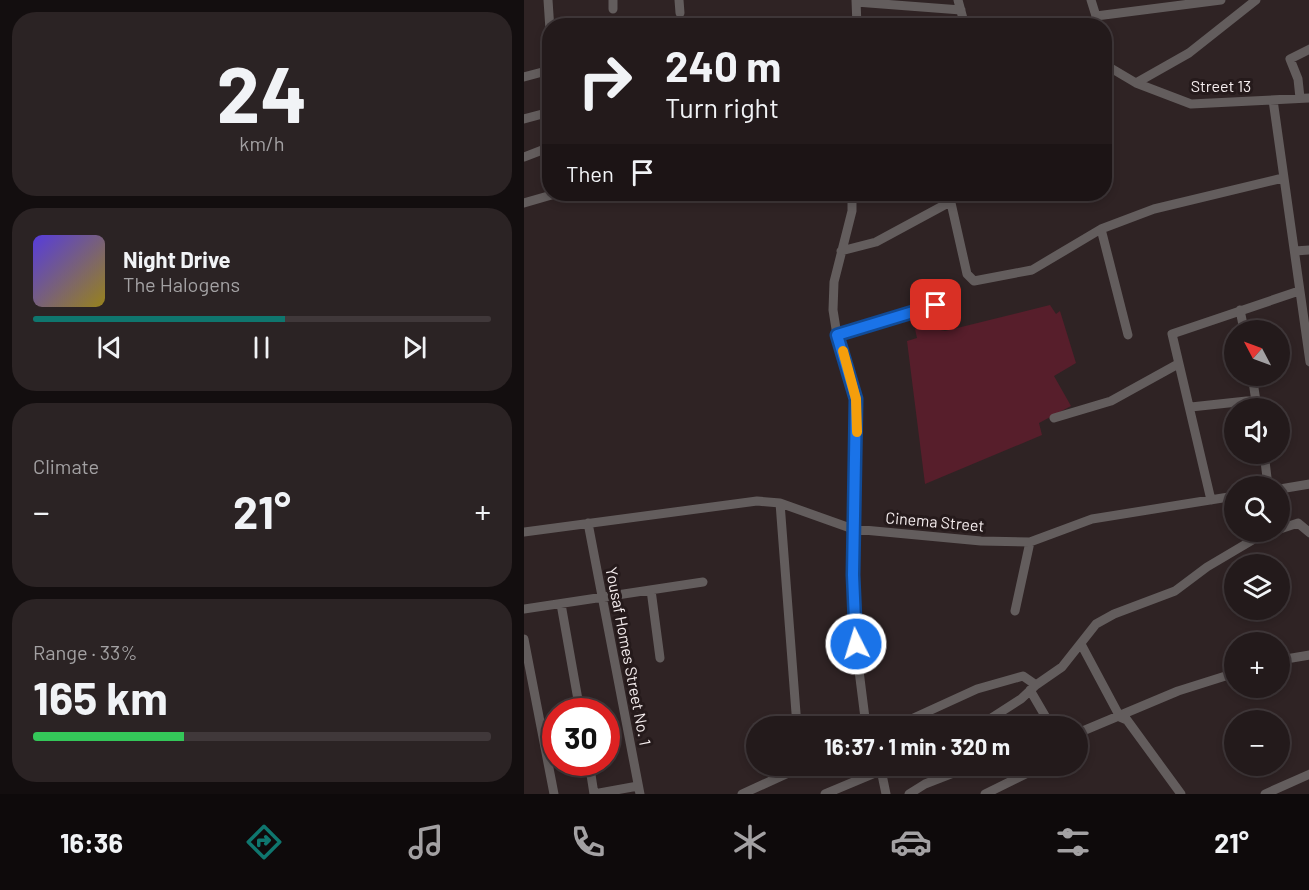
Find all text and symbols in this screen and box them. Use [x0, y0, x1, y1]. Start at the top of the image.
text: 240 m [665, 40, 781, 90]
icon: right [566, 42, 644, 120]
text: 24 [217, 45, 307, 139]
street label: Street 13 [1191, 76, 1251, 95]
text: Turn right [665, 91, 779, 123]
text: km/h [239, 131, 285, 155]
icon: arrive [626, 156, 659, 189]
text: Then [566, 160, 614, 186]
text: Night Drive [123, 246, 231, 272]
text: The Halogens [123, 272, 240, 296]
pin [910, 279, 961, 330]
icon: arrive [919, 288, 952, 321]
north arrow [1224, 320, 1290, 386]
map controls [1224, 320, 1290, 776]
icon: previous [93, 331, 126, 364]
icon: pause [245, 331, 278, 364]
icon: next [398, 331, 431, 364]
button: sound [1224, 398, 1290, 464]
text: Climate [33, 454, 99, 478]
button: search [1224, 476, 1290, 542]
text: 21° [233, 484, 291, 538]
text: − [33, 491, 50, 531]
text: + [475, 491, 491, 531]
street label: Cinema Street [885, 507, 985, 535]
button: layers [1224, 554, 1290, 620]
street label: Yousaf Homes Street No. 1 [602, 565, 656, 747]
position arrow [824, 612, 888, 676]
button: + [1224, 632, 1290, 698]
text: Range · 33% [33, 640, 137, 664]
text: 165 km [33, 670, 168, 724]
speed limit sign: 30 [542, 698, 620, 776]
button: − [1224, 710, 1290, 776]
text: 16:37 · 1 min · 320 m [824, 733, 1010, 759]
icon: directions [243, 821, 285, 863]
icon: music [405, 821, 447, 863]
icon: phone [567, 821, 609, 863]
icon: climate [729, 821, 771, 863]
icon: car [890, 821, 932, 863]
icon: filters [1052, 821, 1094, 863]
text: 16:36 [60, 826, 123, 858]
text: 21° [1214, 826, 1249, 858]

